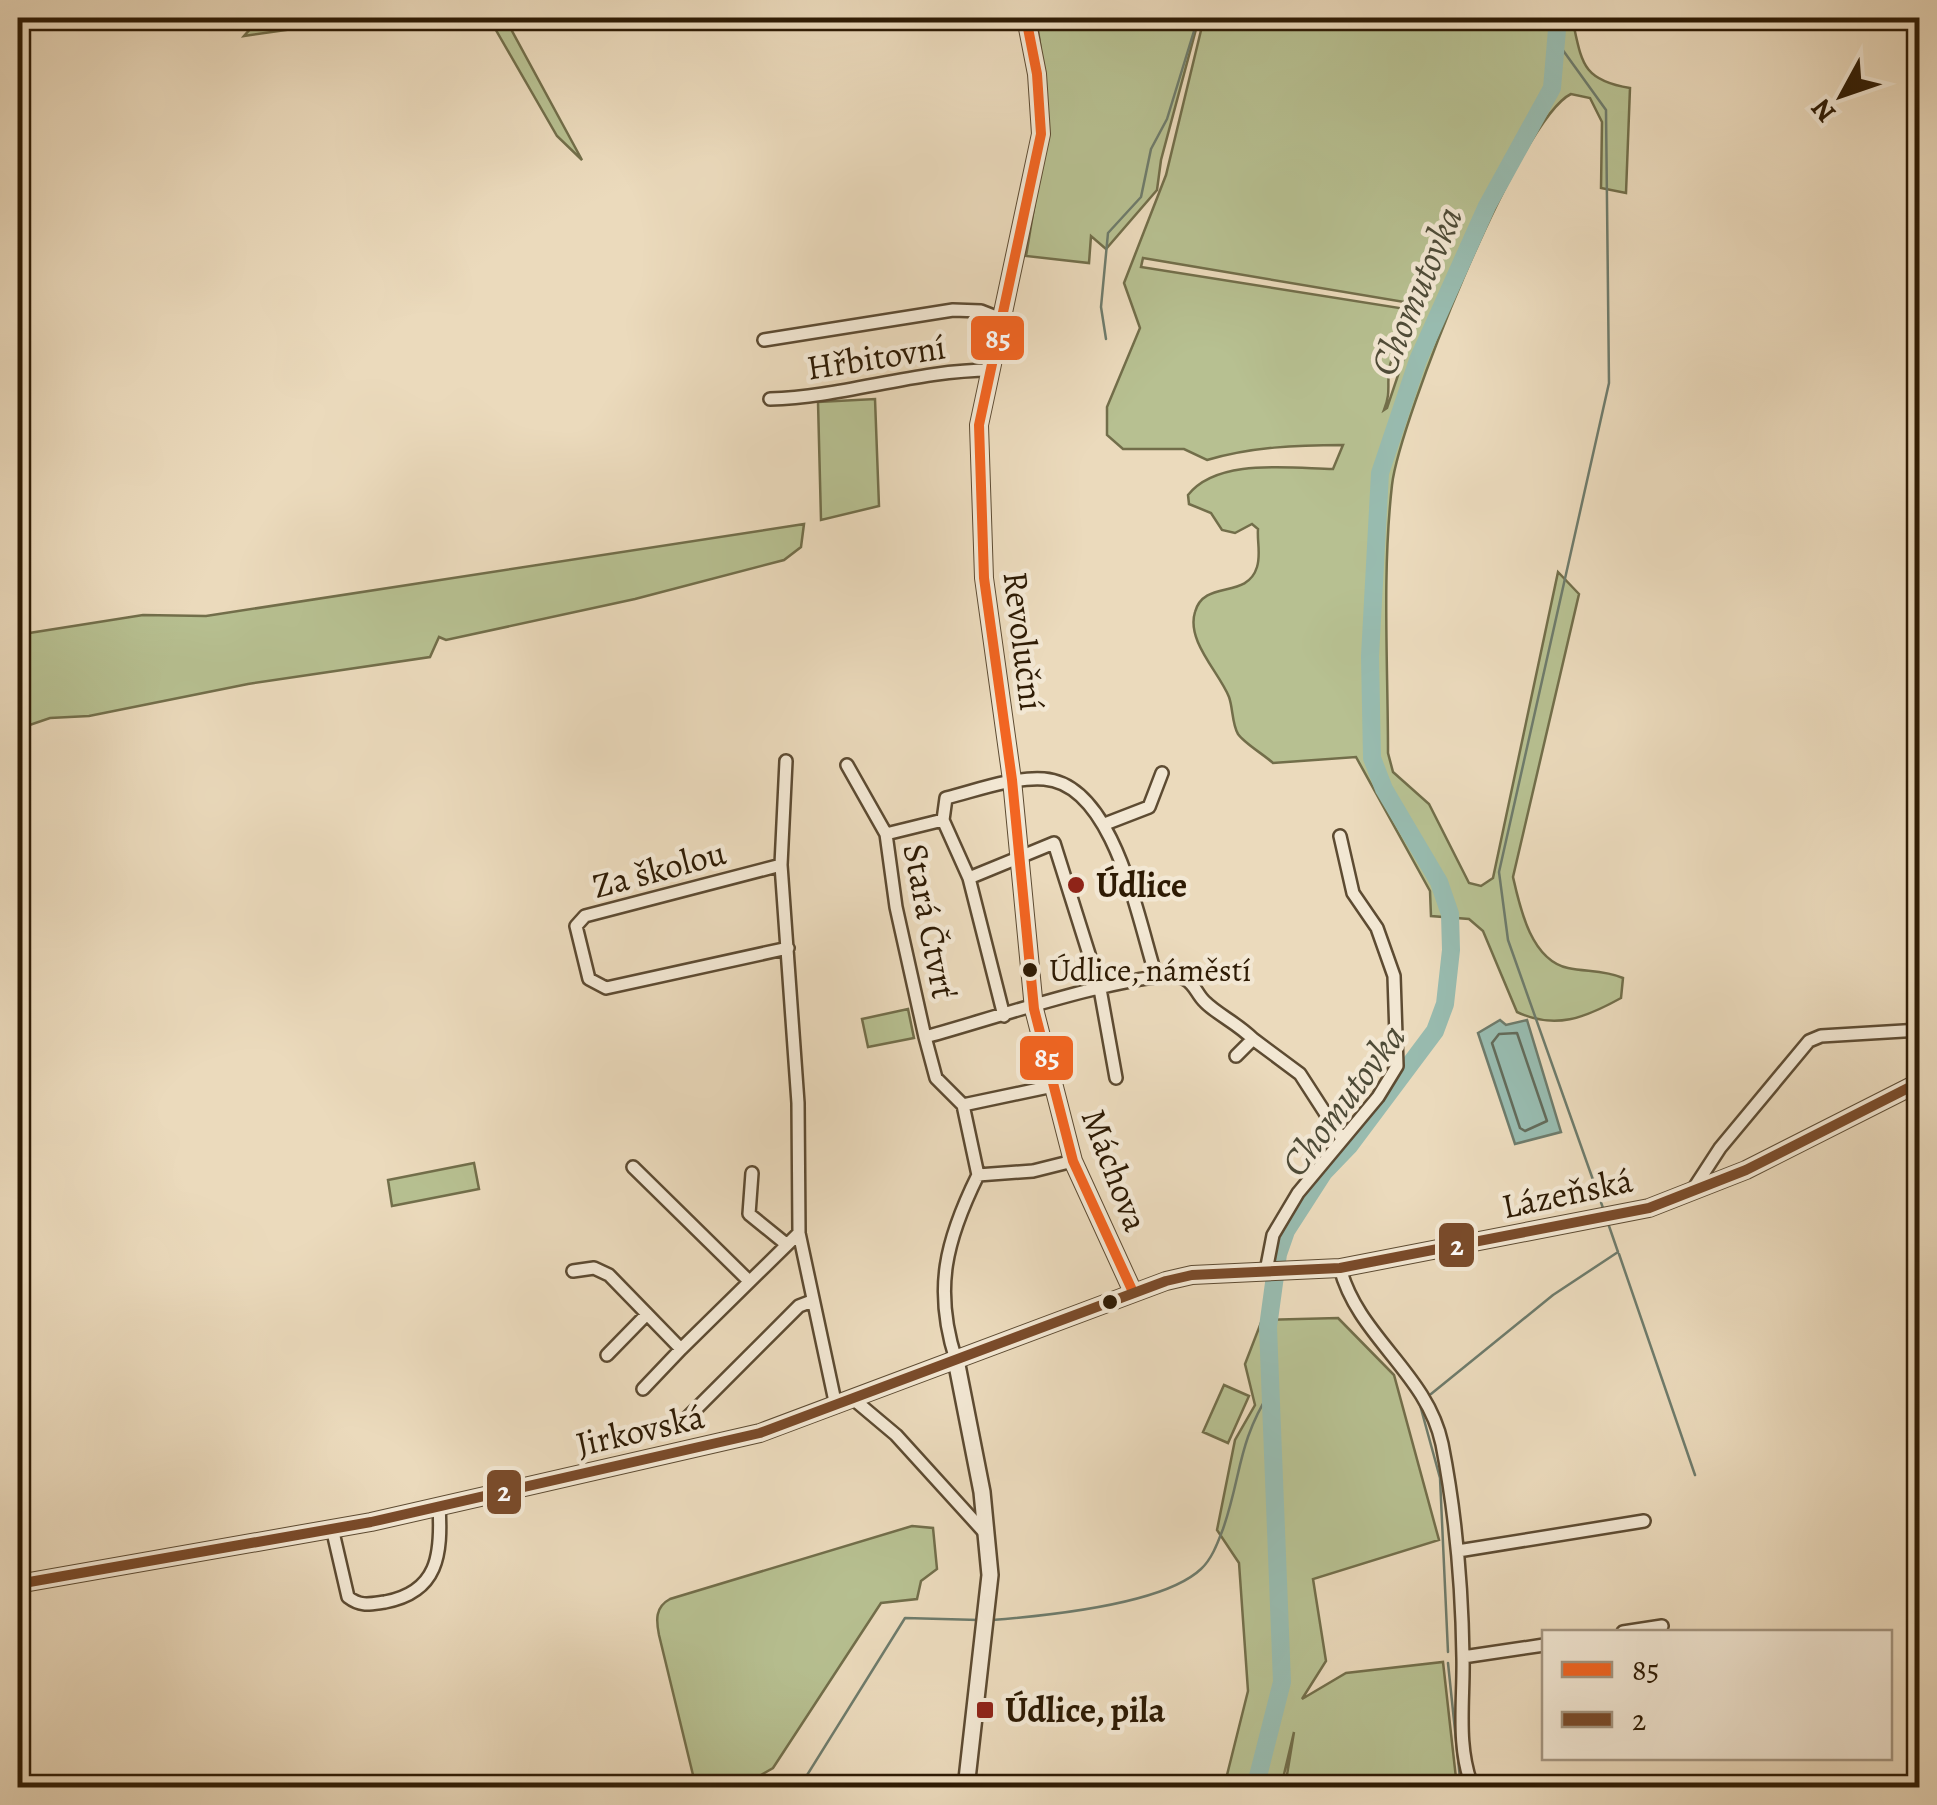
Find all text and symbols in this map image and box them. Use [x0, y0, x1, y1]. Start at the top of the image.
north arrow [1792, 45, 1892, 145]
text: N [1803, 90, 1845, 130]
water label: Chomutovka [1357, 199, 1475, 383]
line badge: 85 [969, 314, 1026, 362]
text: 85 [985, 320, 1011, 358]
street label: Hřbitovní [803, 322, 949, 392]
street label: Revoluční [992, 569, 1056, 713]
street label: Za školou [587, 828, 731, 910]
street label: Stará Čtvrť [891, 839, 969, 1003]
place label: Údlice [1096, 861, 1187, 909]
marker: Údlice [1065, 874, 1087, 896]
place label: Údlice, náměstí [1049, 948, 1251, 992]
marker: Údlice, náměstí [1020, 960, 1040, 980]
water label: Chomutovka [1269, 1013, 1417, 1187]
line badge: 85 [1018, 1034, 1075, 1082]
text: 85 [1034, 1039, 1060, 1077]
street label: Máchova [1070, 1102, 1160, 1239]
street label: Lázeňská [1497, 1156, 1637, 1230]
line badge: 2 [1437, 1221, 1476, 1269]
text: 2 [1450, 1227, 1464, 1265]
unlabelled marker [1100, 1292, 1120, 1312]
street label: Jirkovská [571, 1392, 710, 1468]
line badge: 2 [485, 1468, 523, 1516]
text: 2 [497, 1473, 511, 1511]
legend [1542, 1630, 1892, 1760]
text: 85 [1632, 1650, 1659, 1690]
place label: Údlice, pila [1005, 1686, 1166, 1734]
marker: Údlice, pila [974, 1699, 996, 1721]
text: 2 [1632, 1700, 1646, 1740]

